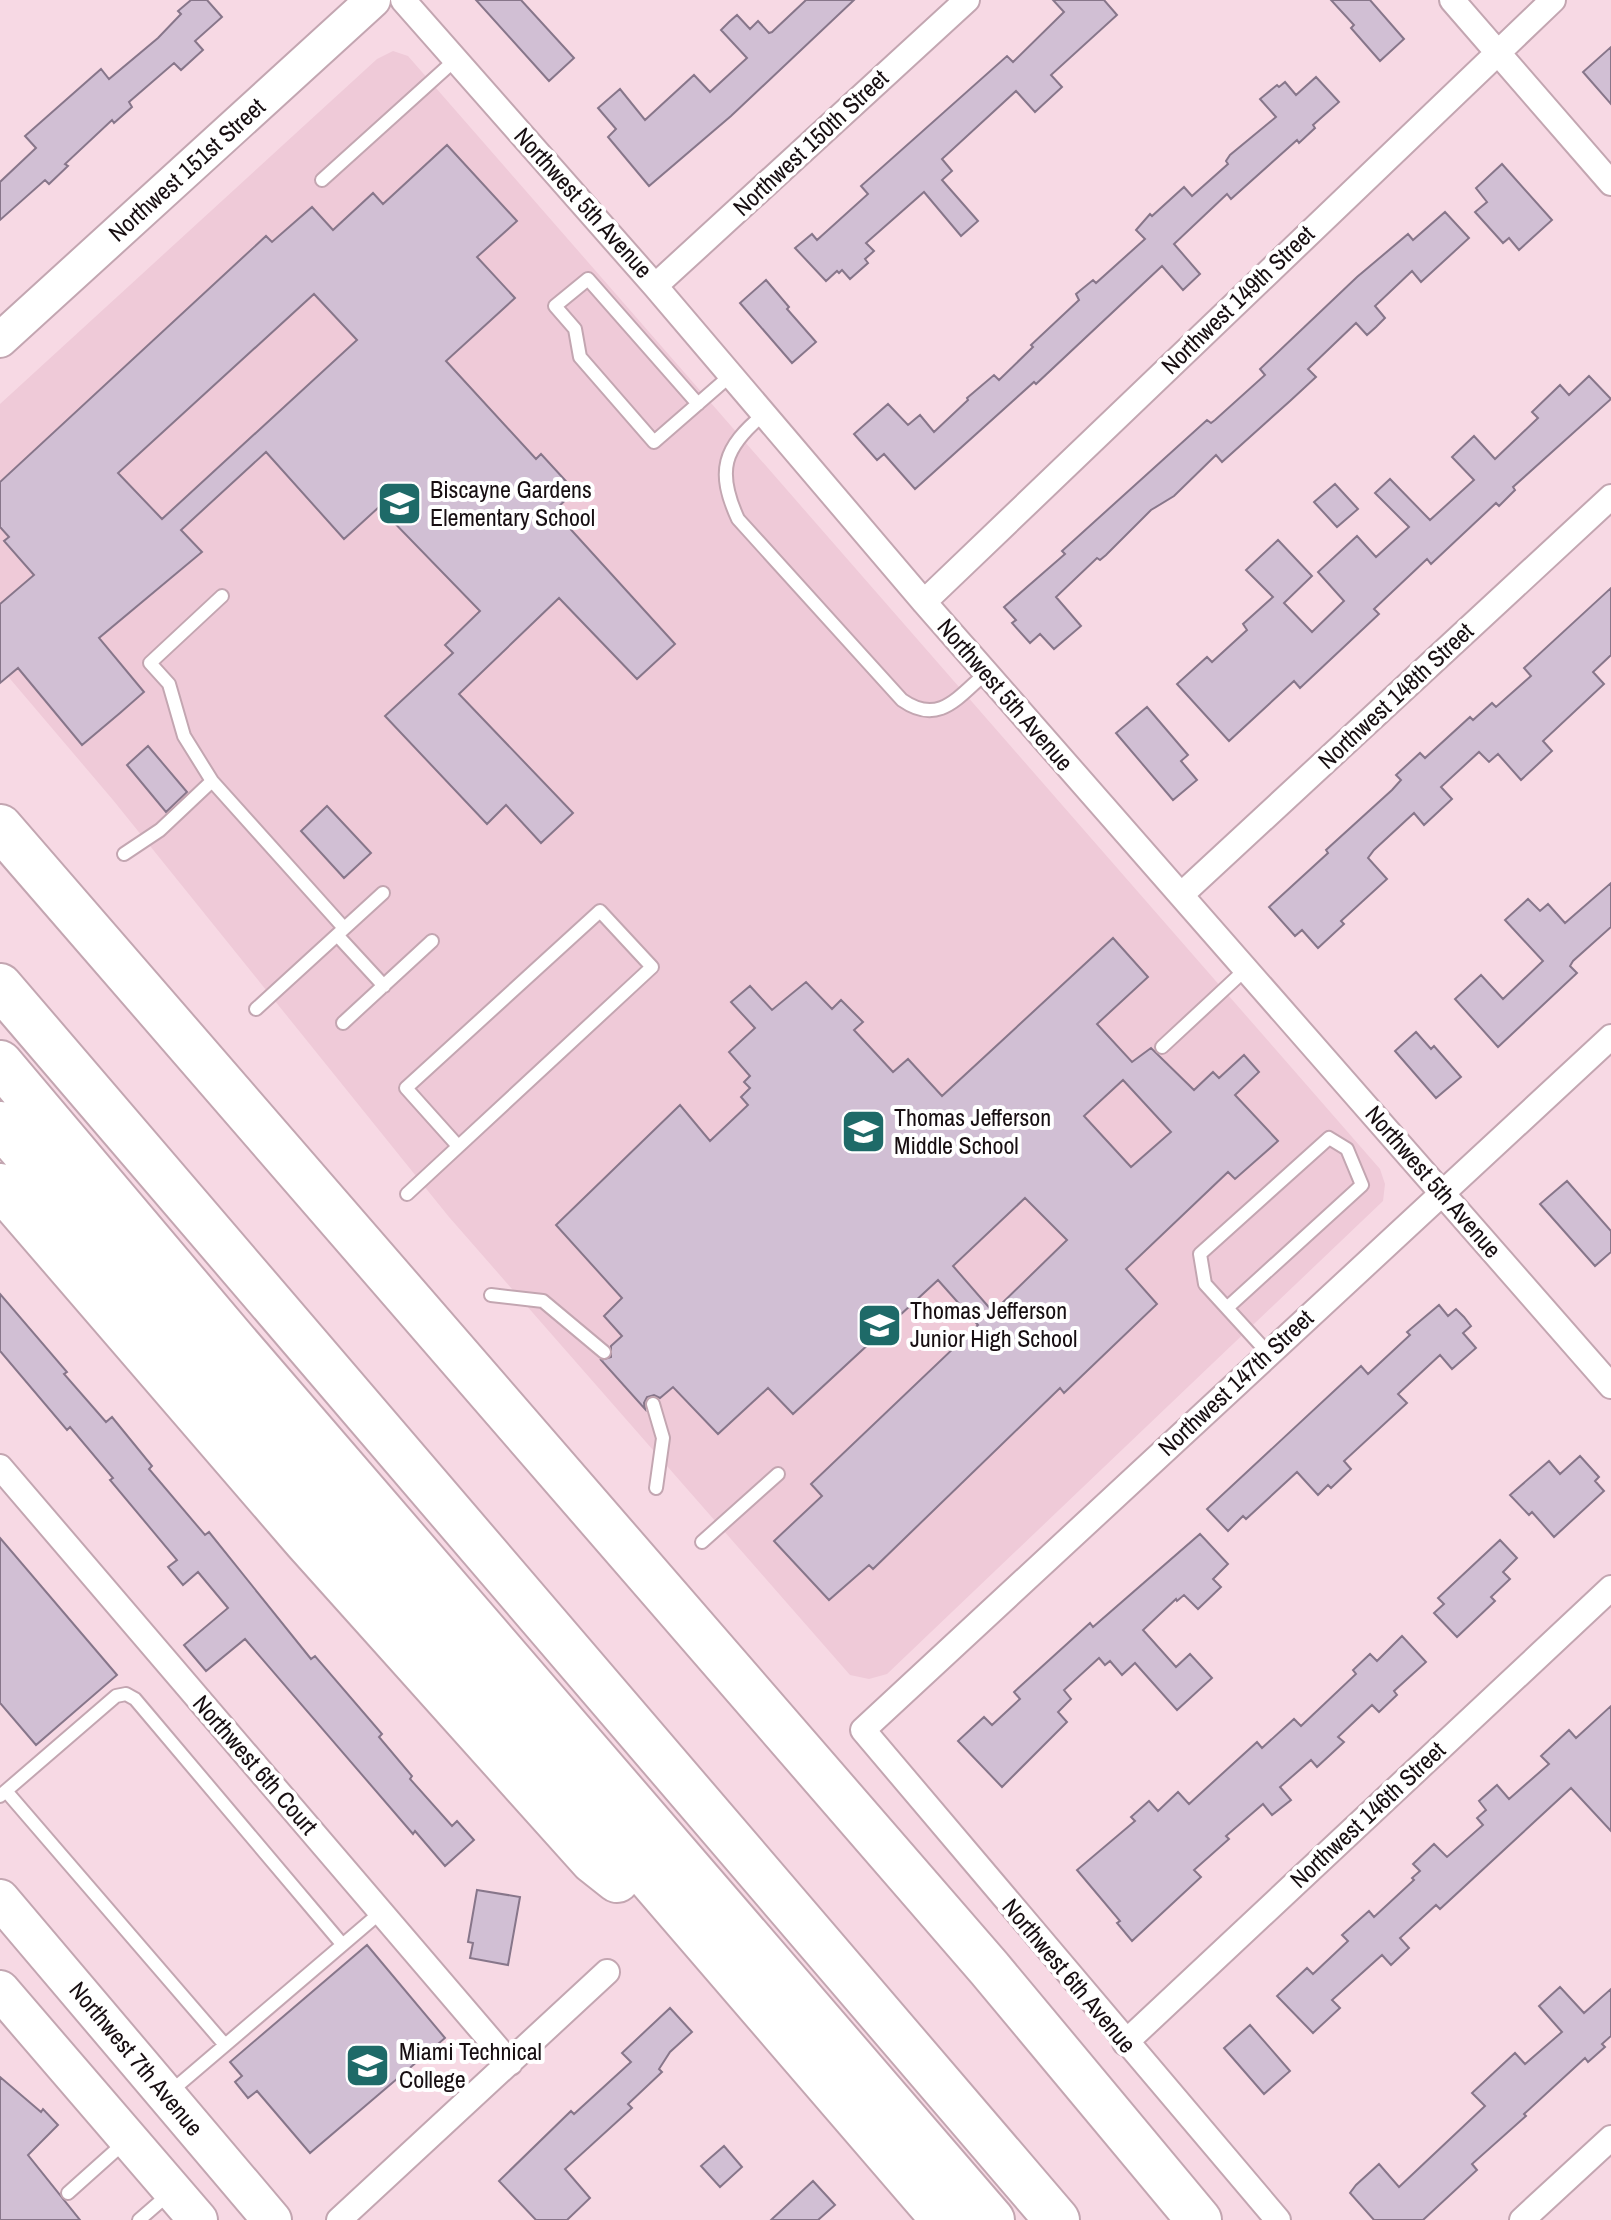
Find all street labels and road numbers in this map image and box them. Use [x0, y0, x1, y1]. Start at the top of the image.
street label: Northwest 150th Street [726, 62, 895, 223]
street label: Northwest 151st Street [101, 90, 272, 248]
street label: Northwest 5th Avenue [508, 120, 660, 284]
street label: Northwest 149th Street [1154, 217, 1321, 381]
street label: Northwest 5th Avenue [931, 611, 1081, 777]
street label: Northwest 148th Street [1311, 615, 1480, 776]
street label: Northwest 5th Avenue [1359, 1098, 1509, 1264]
street label: Northwest 147th Street [1151, 1302, 1320, 1463]
street label: Northwest 6th Court [186, 1688, 326, 1841]
street label: Northwest 146th Street [1283, 1734, 1452, 1895]
street label: Northwest 6th Avenue [996, 1891, 1144, 2059]
street label: Northwest 7th Avenue [63, 1974, 211, 2142]

